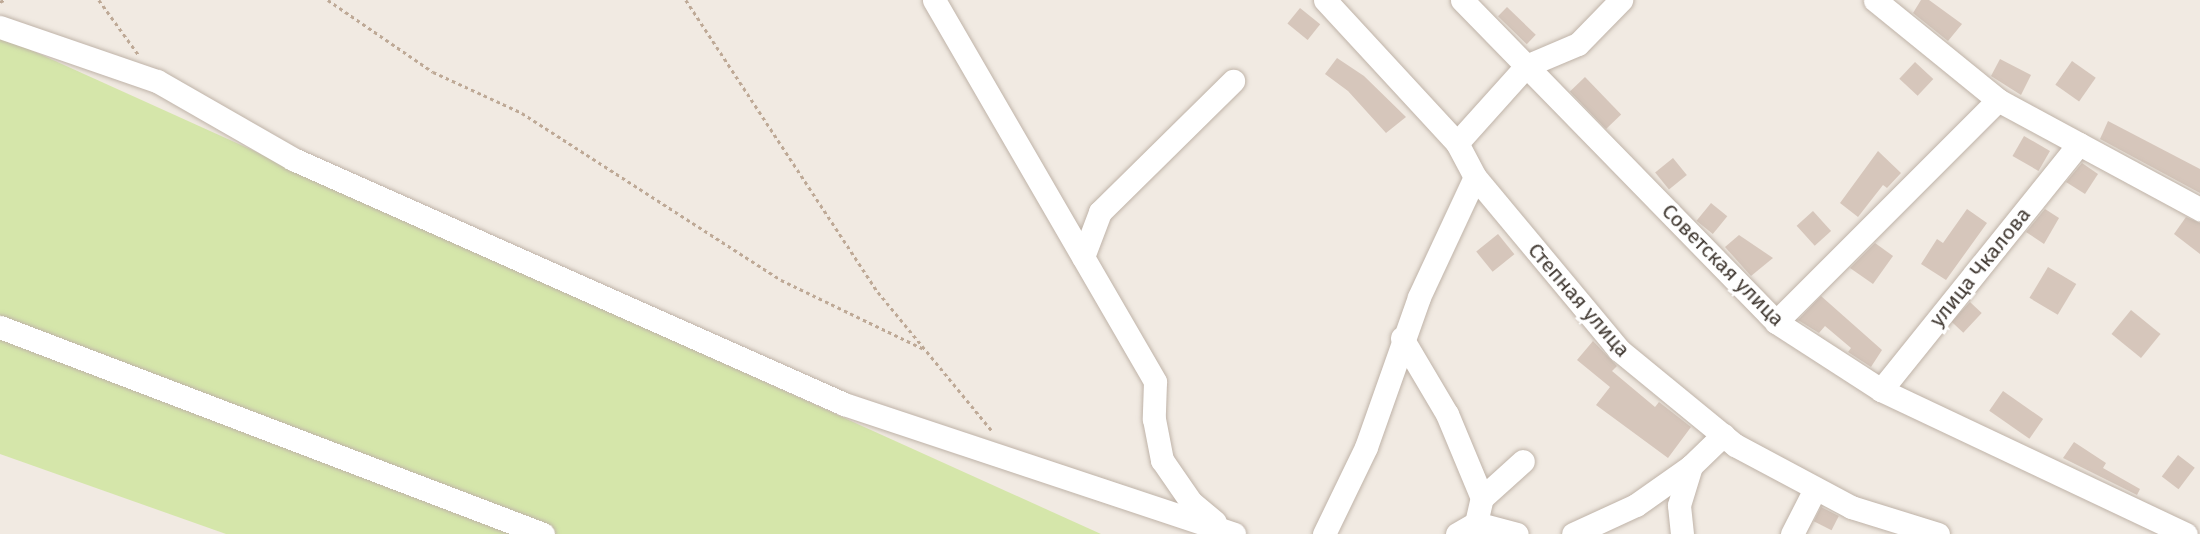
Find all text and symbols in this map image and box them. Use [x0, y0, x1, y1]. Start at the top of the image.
street label: Советская улица [1656, 198, 1790, 332]
street label: улица Чкалова [1924, 202, 2036, 332]
street label: Степная улица [1523, 238, 1635, 362]

